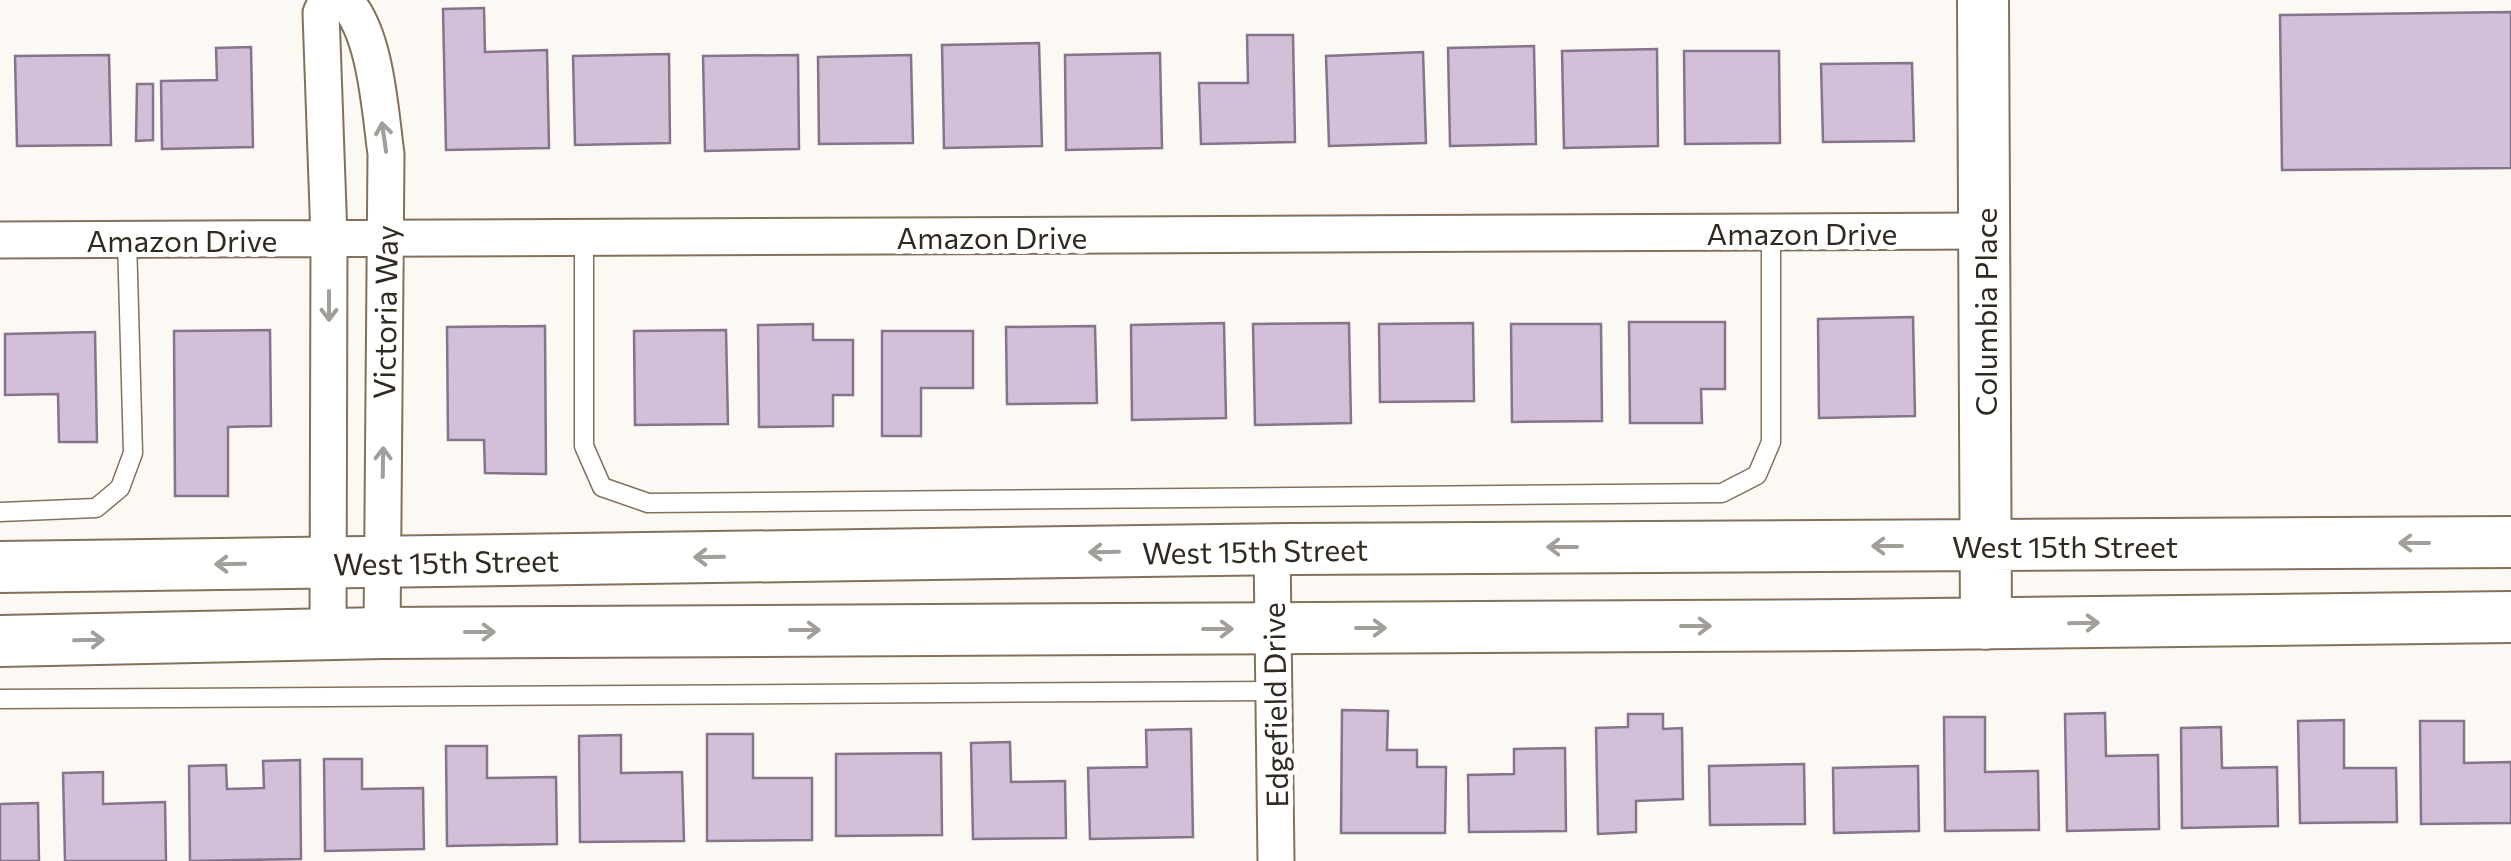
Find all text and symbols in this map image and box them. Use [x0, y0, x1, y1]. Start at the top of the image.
one-way arrow [374, 121, 392, 154]
street label: Columbia Place [1966, 208, 2003, 416]
street label: Amazon Drive [1707, 214, 1897, 251]
street label: Amazon Drive [897, 218, 1087, 255]
street label: Amazon Drive [87, 221, 277, 258]
street label: Victoria Way [364, 225, 404, 399]
one-way arrow [320, 288, 338, 321]
one-way arrow [374, 446, 392, 478]
street label: West 15th Street [1952, 527, 2178, 564]
street label: West 15th Street [1142, 530, 1368, 570]
one-way arrow [2398, 533, 2430, 552]
one-way arrow [1872, 536, 1904, 556]
one-way arrow [1547, 538, 1580, 556]
street label: West 15th Street [333, 541, 559, 581]
one-way arrow [1089, 542, 1121, 561]
one-way arrow [694, 548, 726, 567]
one-way arrow [214, 554, 246, 573]
street label: Edgefield Drive [1254, 602, 1294, 808]
one-way arrow [2067, 613, 2099, 632]
one-way arrow [1680, 616, 1712, 636]
one-way arrow [1354, 618, 1387, 638]
one-way arrow [788, 620, 820, 640]
one-way arrow [1202, 620, 1234, 638]
one-way arrow [462, 622, 495, 642]
one-way arrow [72, 630, 104, 649]

